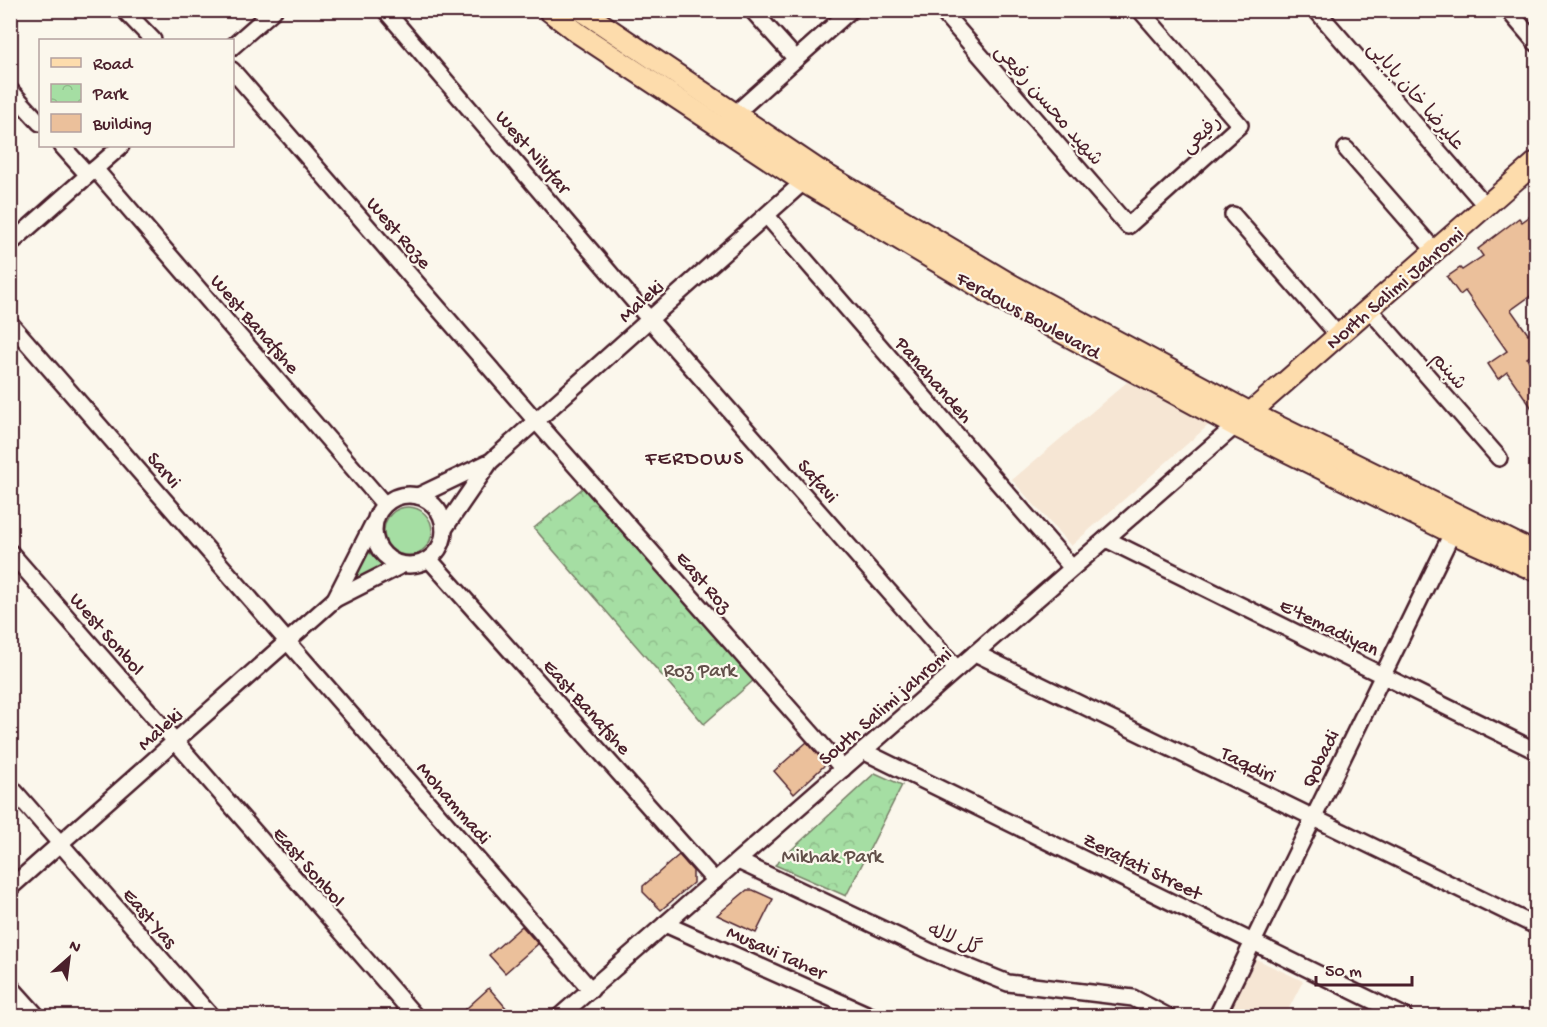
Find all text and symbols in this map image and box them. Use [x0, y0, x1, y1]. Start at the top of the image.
street label: علیرضا خان بابایی [1361, 37, 1469, 156]
legend [39, 39, 234, 147]
street label: شهید محسن رفیعی [988, 40, 1107, 172]
text: Road [93, 55, 134, 76]
text: Park [92, 85, 129, 106]
street label: West Nilufar [489, 107, 575, 201]
street label: رفیعی [1177, 111, 1227, 160]
text: Building [92, 115, 152, 136]
street label: West Roze [360, 194, 435, 275]
street label: North Salimi Jahromi [1323, 224, 1470, 356]
street label: Ferdows Boulevard [951, 268, 1105, 367]
street label: West Banafshe [204, 271, 303, 380]
street label: Maleki [615, 276, 670, 329]
street label: Panahandeh [888, 333, 976, 429]
street label: شبنم [1425, 349, 1470, 396]
street label: Sarvi [140, 448, 184, 494]
district label: FERDOWS [644, 448, 745, 473]
street label: Safavi [791, 456, 842, 509]
street label: East Roz [670, 548, 736, 619]
street label: West Sonbol [63, 589, 148, 681]
street label: E'temadiyan [1275, 595, 1382, 663]
street label: South Salimi jahromi [815, 644, 958, 772]
street label: East Banafshe [537, 656, 635, 761]
park label: Roz Park [664, 661, 738, 684]
street label: Maleki [134, 704, 189, 757]
street label: Qobadi [1298, 727, 1346, 792]
street label: Taqdiri [1215, 743, 1279, 789]
street label: Mohammadi [410, 758, 494, 850]
street label: East Sonbol [266, 824, 348, 913]
street label: Zerafati Street [1078, 829, 1206, 908]
park label: Mikhak Park [782, 847, 884, 870]
street label: East Yas [116, 885, 181, 954]
street label: گل لاله [923, 917, 985, 963]
street label: Musavi Taher [722, 922, 831, 987]
north arrow [39, 928, 99, 988]
text: N [65, 937, 84, 959]
scale bar [1316, 949, 1412, 987]
text: 50 m [1325, 962, 1362, 983]

